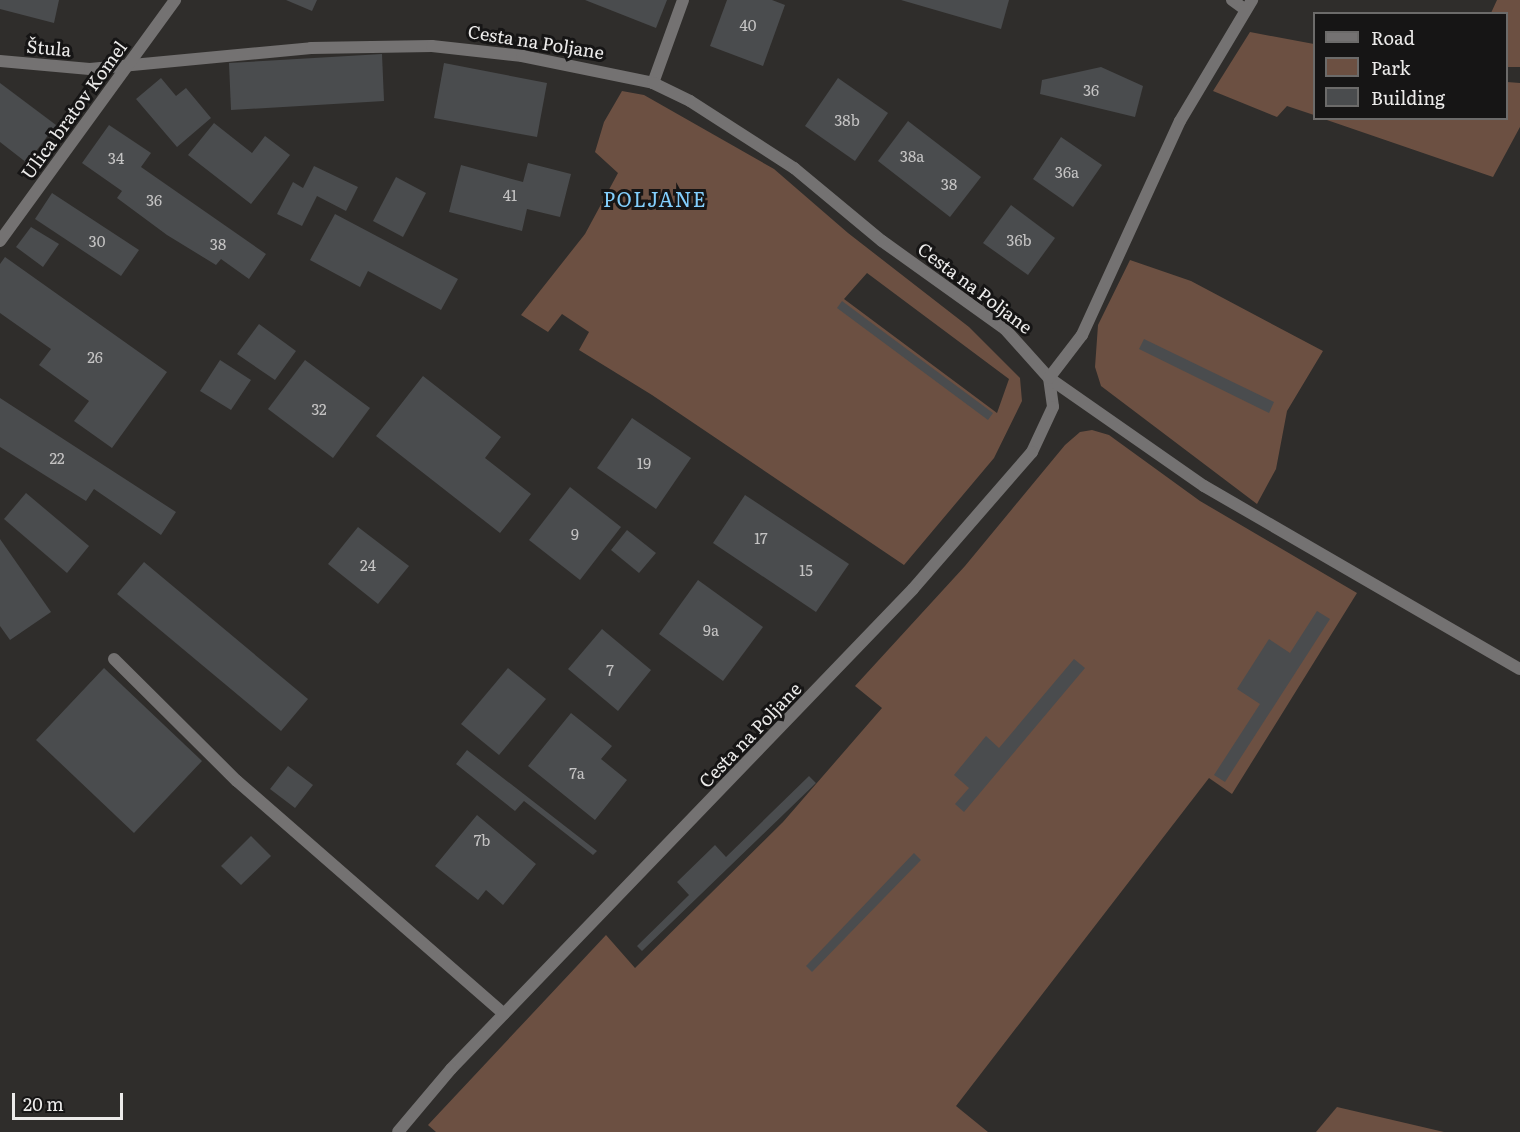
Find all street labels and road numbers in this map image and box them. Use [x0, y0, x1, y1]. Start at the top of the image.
street label: Cesta na Poljane [466, 21, 606, 63]
street label: Štula [26, 35, 72, 61]
street label: Ulica bratov Komel [17, 37, 131, 183]
street label: Cesta na Poljane [913, 238, 1037, 338]
street label: Cesta na Poljane [694, 678, 806, 792]

